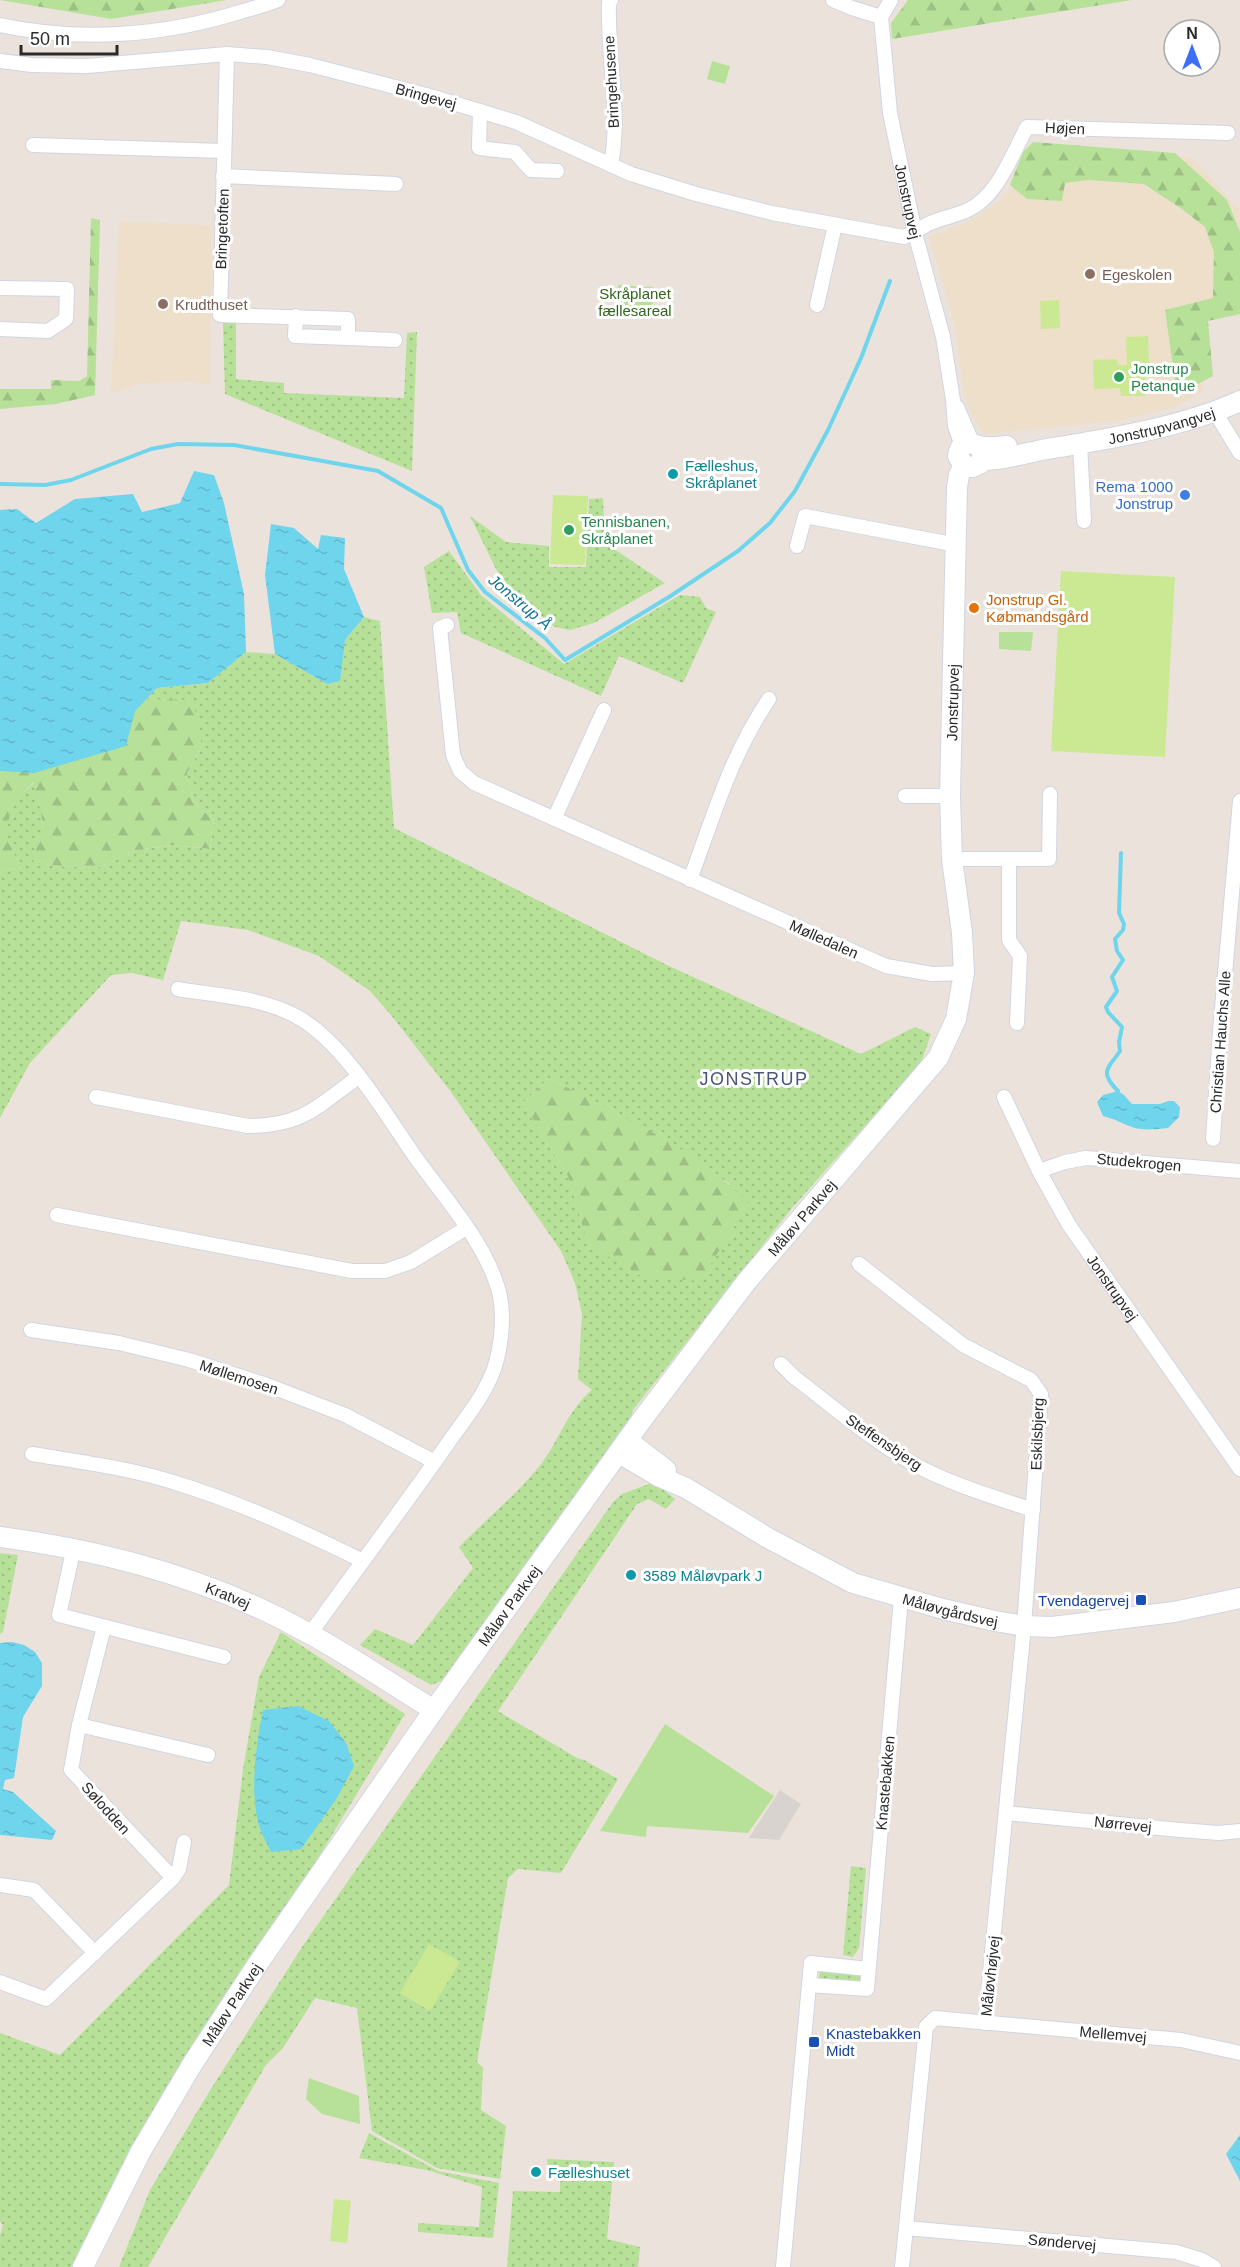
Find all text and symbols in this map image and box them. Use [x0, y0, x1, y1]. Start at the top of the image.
scale bar [21, 18, 117, 56]
north arrow [1162, 18, 1222, 78]
text: N [1186, 25, 1198, 42]
text: 50 m [30, 29, 70, 49]
street label: Bringehusene [600, 35, 622, 129]
street label: Bringevej [394, 80, 458, 112]
street label: Højen [1045, 119, 1085, 137]
street label: Jonstrupvej [892, 162, 925, 241]
street label: Bringetoften [212, 188, 232, 270]
place label: Egeskolen [1102, 266, 1172, 283]
marker: Egeskolen [1083, 267, 1097, 281]
park label: Skråplanet fællesareal [598, 285, 672, 319]
place label: Krudthuset [175, 296, 248, 313]
marker: Krudthuset [156, 297, 170, 311]
place label: Jonstrup Petanque [1131, 360, 1195, 394]
marker: Jonstrup Petanque [1112, 370, 1126, 384]
street label: Jonstrupvangvej [1107, 403, 1217, 447]
place label: Fælleshus, Skråplanet [685, 457, 758, 491]
marker: Fælleshus, Skråplanet [666, 467, 680, 481]
place label: Rema 1000 Jonstrup [1095, 478, 1173, 512]
marker: Rema 1000 Jonstrup [1178, 488, 1192, 502]
place label: Tennisbanen, Skråplanet [581, 513, 670, 547]
marker: Tennisbanen, Skråplanet [562, 523, 576, 537]
water label: Jonstrup Å [484, 569, 555, 633]
place label: Jonstrup Gl. Købmandsgård [986, 591, 1089, 625]
marker: Jonstrup Gl. Købmandsgård [967, 601, 981, 615]
street label: Jonstrupvej [943, 664, 961, 741]
street label: Mølledalen [787, 916, 861, 962]
street label: Christian Hauchs Alle [1207, 970, 1233, 1114]
district label: JONSTRUP [699, 1069, 809, 1089]
street label: Studekrogen [1096, 1150, 1182, 1174]
street label: Måløv Parkvej [764, 1176, 839, 1259]
street label: Jonstrupvej [1084, 1251, 1142, 1324]
street label: Møllemosen [198, 1356, 280, 1398]
street label: Eskilsbjerg [1027, 1397, 1047, 1471]
street label: Steffensbjerg [843, 1410, 925, 1474]
street label: Måløv Parkvej [474, 1562, 543, 1649]
place label: 3589 Måløvpark J [643, 1567, 762, 1584]
marker: 3589 Måløvpark J [624, 1568, 638, 1582]
street label: Kratvej [203, 1578, 253, 1612]
street label: Måløvgårdsvej [901, 1589, 999, 1630]
place label: Tvendagervej [1038, 1592, 1129, 1609]
marker: Tvendagervej [1134, 1593, 1148, 1607]
street label: Knastebakken [872, 1735, 898, 1831]
street label: Sølodden [78, 1778, 134, 1838]
street label: Nørrevej [1094, 1813, 1152, 1835]
street label: Måløvhøjvej [977, 1935, 1003, 2017]
street label: Måløv Parkvej [198, 1960, 264, 2049]
street label: Mellemvej [1079, 2023, 1147, 2045]
place label: Knastebakken Midt [826, 2025, 921, 2059]
marker: Knastebakken Midt [807, 2035, 821, 2049]
place label: Fælleshuset [548, 2164, 631, 2181]
marker: Fælleshuset [529, 2165, 543, 2179]
street label: Søndervej [1027, 2231, 1097, 2253]

